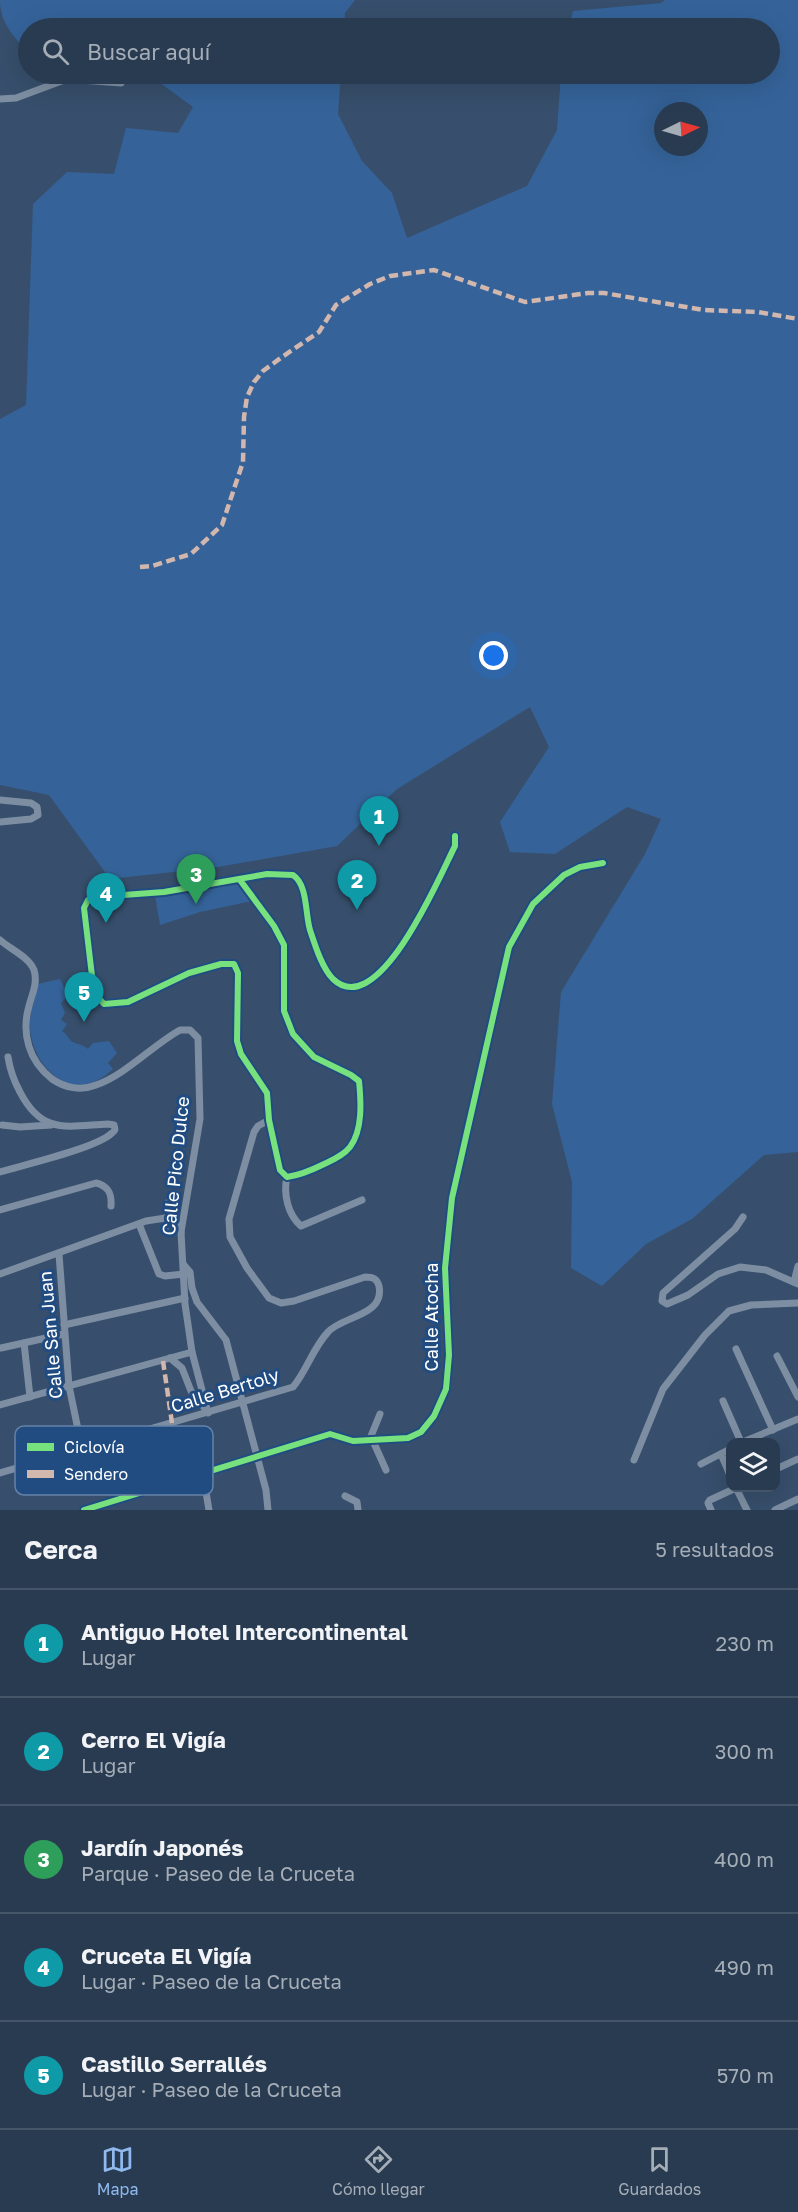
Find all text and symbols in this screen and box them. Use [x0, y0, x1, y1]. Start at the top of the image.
search box [18, 18, 780, 84]
icon: search [39, 35, 72, 68]
text: Buscar aquí [87, 38, 210, 65]
north arrow [654, 102, 708, 156]
your location [479, 641, 508, 670]
pin: 1 [360, 796, 398, 846]
pin: 3 [176, 854, 216, 904]
pin: 2 [338, 860, 376, 910]
pin: 4 [86, 874, 126, 923]
pin: 5 [64, 972, 104, 1022]
street label: Calle Pico Dulce [157, 1095, 193, 1237]
street label: Calle Atocha [420, 1262, 442, 1372]
street label: Calle San Juan [33, 1270, 67, 1400]
street label: Calle Bertoly [168, 1363, 282, 1417]
legend [15, 1426, 213, 1495]
text: Ciclovía [64, 1437, 124, 1457]
map controls [726, 1438, 780, 1492]
button: layers [726, 1438, 780, 1492]
text: Sendero [64, 1464, 128, 1484]
text: Cerca [24, 1534, 98, 1565]
text: 5 resultados [655, 1537, 774, 1561]
text: Antiguo Hotel Intercontinental [81, 1618, 408, 1645]
text: 1 [38, 1631, 49, 1655]
text: 230 m [716, 1631, 774, 1655]
text: Lugar [81, 1645, 136, 1669]
text: Cerro El Vigía [81, 1726, 226, 1753]
text: 2 [37, 1739, 50, 1763]
text: 300 m [715, 1739, 774, 1763]
text: Lugar [81, 1753, 136, 1777]
text: Jardín Japonés [81, 1834, 244, 1861]
text: 3 [37, 1847, 50, 1871]
text: 400 m [714, 1847, 774, 1871]
text: Parque · Paseo de la Cruceta [81, 1861, 355, 1885]
text: Cruceta El Vigía [81, 1942, 251, 1969]
text: 4 [37, 1955, 50, 1979]
text: 490 m [715, 1955, 774, 1979]
text: Lugar · Paseo de la Cruceta [81, 1969, 342, 1993]
text: Castillo Serrallés [81, 2050, 267, 2077]
text: 5 [37, 2063, 50, 2087]
text: 570 m [717, 2063, 774, 2087]
text: Lugar · Paseo de la Cruceta [81, 2077, 342, 2101]
tab: Mapa [97, 2143, 138, 2199]
tab: Cómo llegar [332, 2143, 425, 2199]
tab: Guardados [618, 2143, 701, 2199]

